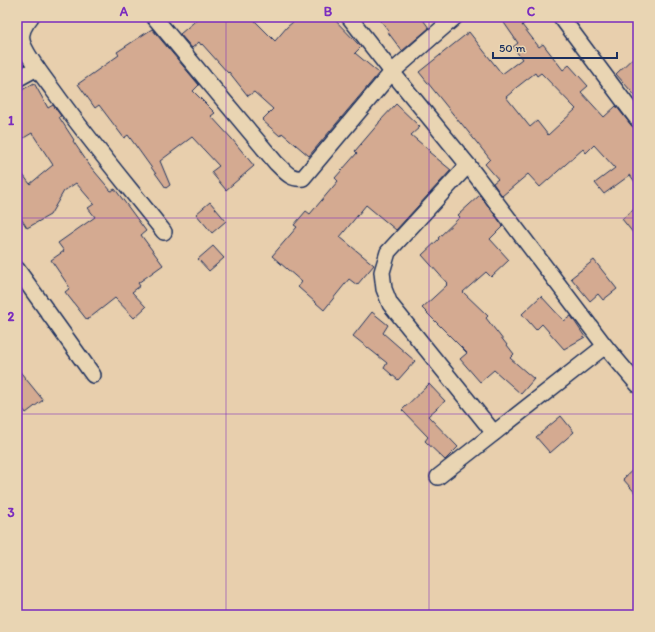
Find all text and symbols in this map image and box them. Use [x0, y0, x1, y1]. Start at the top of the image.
text: A [119, 4, 129, 19]
text: B [324, 4, 333, 19]
text: C [527, 4, 536, 19]
scale bar [493, 34, 617, 60]
text: 50 m [499, 41, 525, 55]
text: 1 [8, 113, 14, 128]
text: 2 [8, 309, 15, 324]
text: 3 [7, 505, 15, 520]

